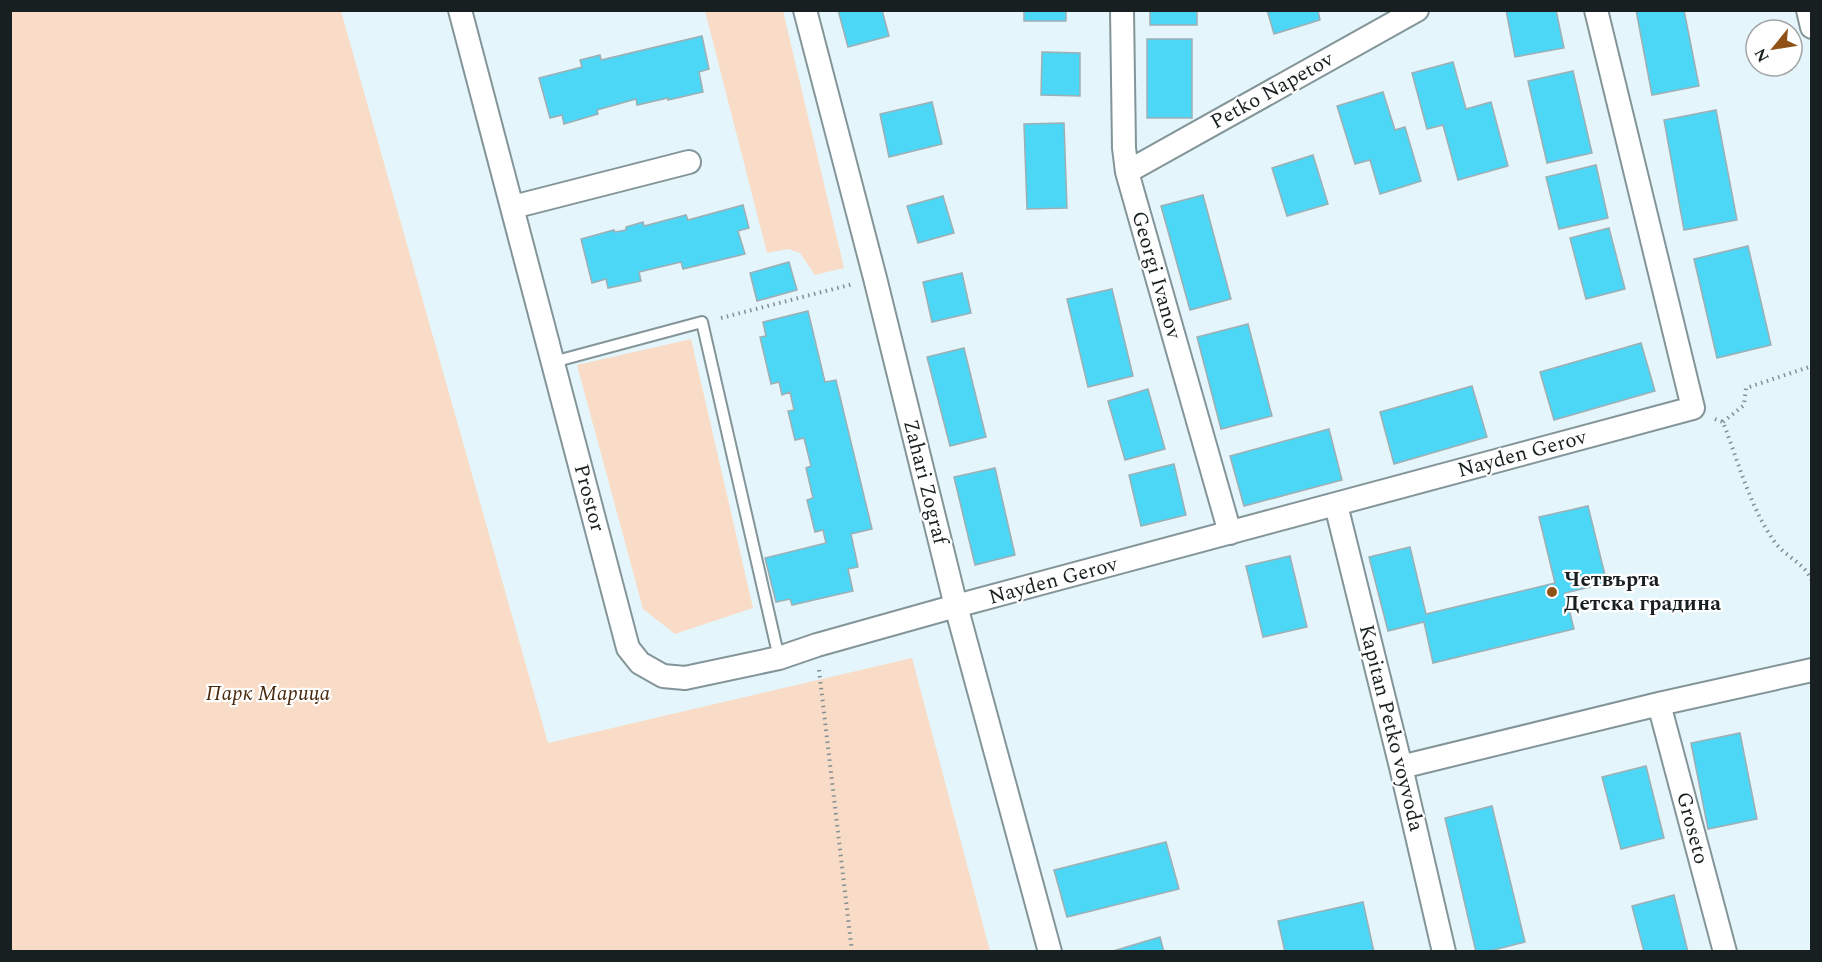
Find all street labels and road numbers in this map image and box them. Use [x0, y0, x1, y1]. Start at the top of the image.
street label: Petko Napetov [1205, 44, 1340, 138]
street label: Georgi Ivanov [1123, 207, 1190, 343]
street label: Zahari Zograf [894, 416, 956, 550]
street label: Nayden Gerov [1454, 421, 1591, 487]
street label: Prostor [565, 461, 613, 535]
street label: Nayden Gerov [985, 548, 1122, 614]
street label: Kapitan Petko voyvoda [1350, 621, 1432, 835]
street label: Groseto [1667, 788, 1717, 868]

